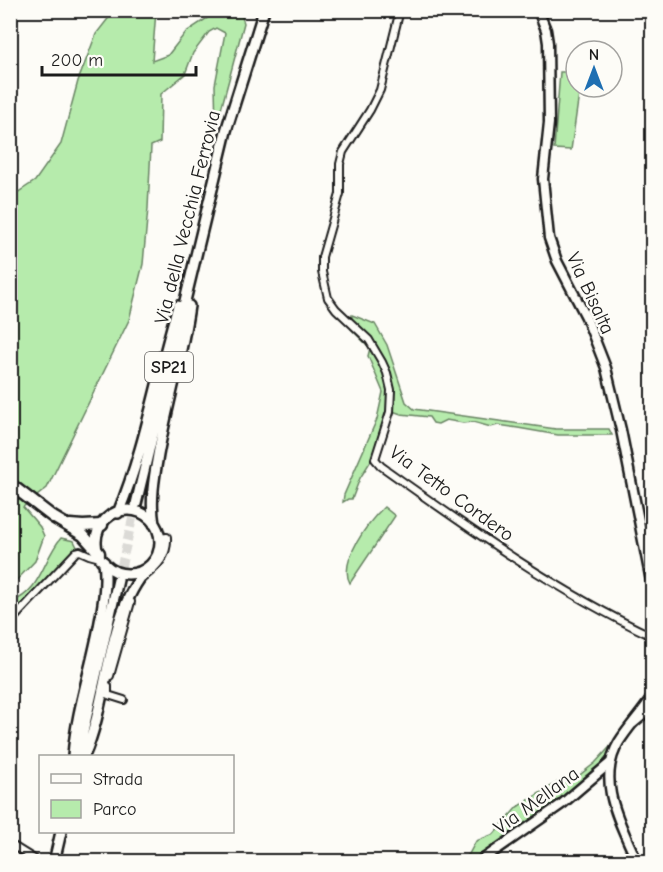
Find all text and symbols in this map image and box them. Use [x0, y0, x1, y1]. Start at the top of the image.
scale bar [42, 39, 196, 77]
north arrow [564, 39, 624, 99]
text: N [589, 46, 599, 64]
text: 200 m [51, 50, 103, 71]
street label: Via della Vecchia Ferrovia [150, 108, 225, 326]
street label: Via Bisalta [562, 249, 619, 338]
road number: SP21 [145, 352, 193, 382]
street label: Via Tetto Cordero [385, 441, 518, 546]
legend [39, 755, 234, 833]
street label: Via Mellana [489, 762, 583, 839]
text: Strada [93, 769, 143, 790]
text: Parco [93, 799, 136, 820]

